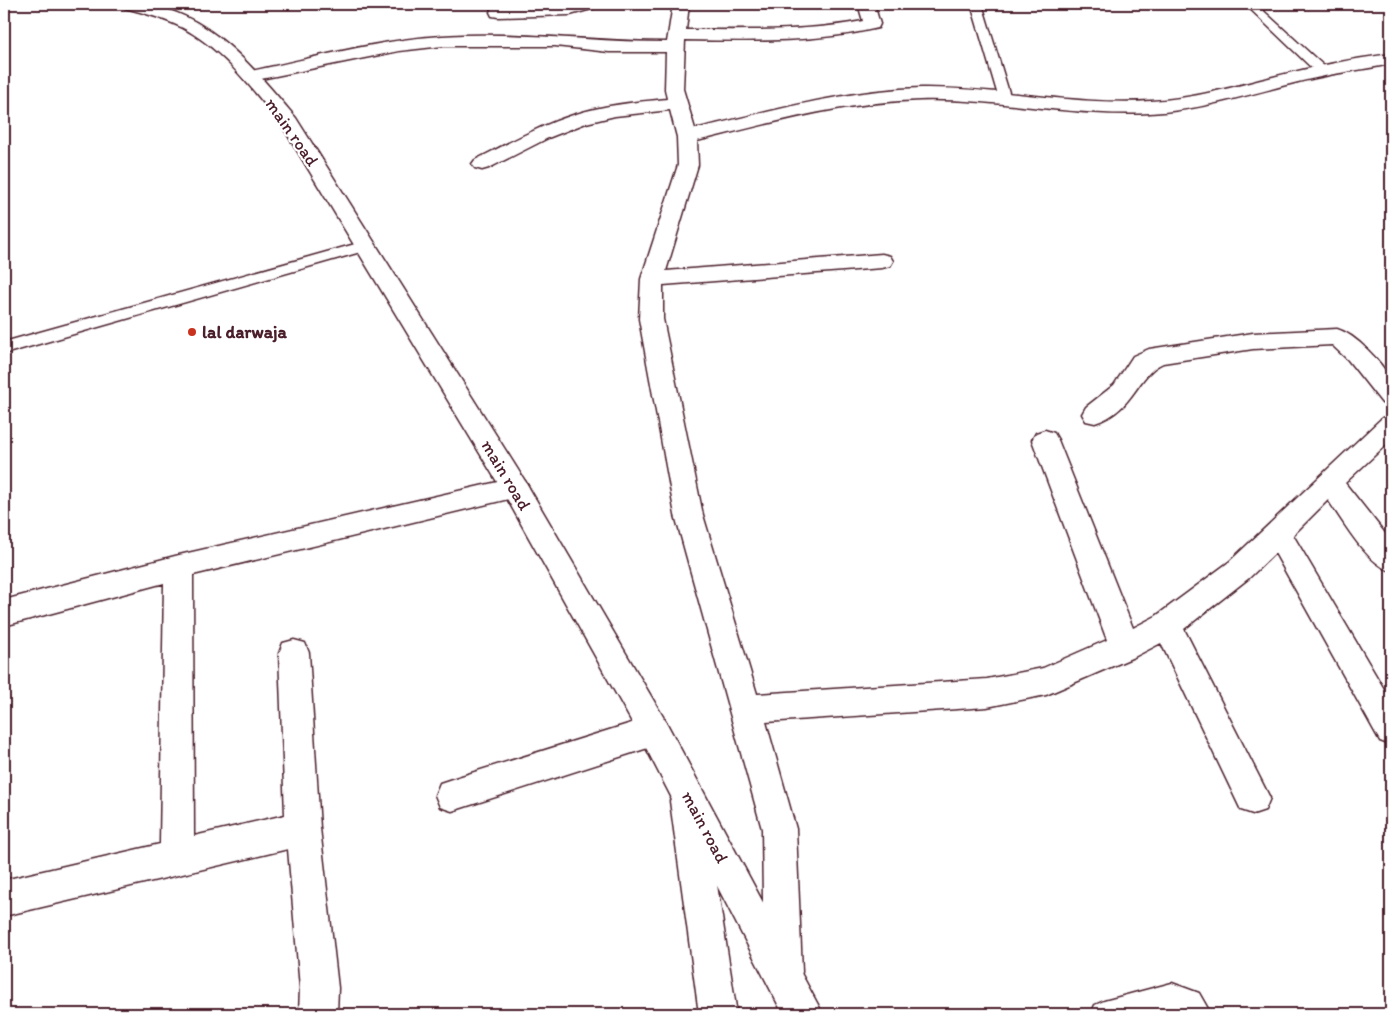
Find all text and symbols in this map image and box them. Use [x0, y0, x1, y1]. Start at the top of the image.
street label: main road [261, 94, 324, 170]
place label: lal darwaja [202, 321, 287, 343]
marker: lal darwaja [186, 326, 198, 338]
street label: main road [476, 436, 536, 514]
street label: main road [677, 787, 733, 867]

